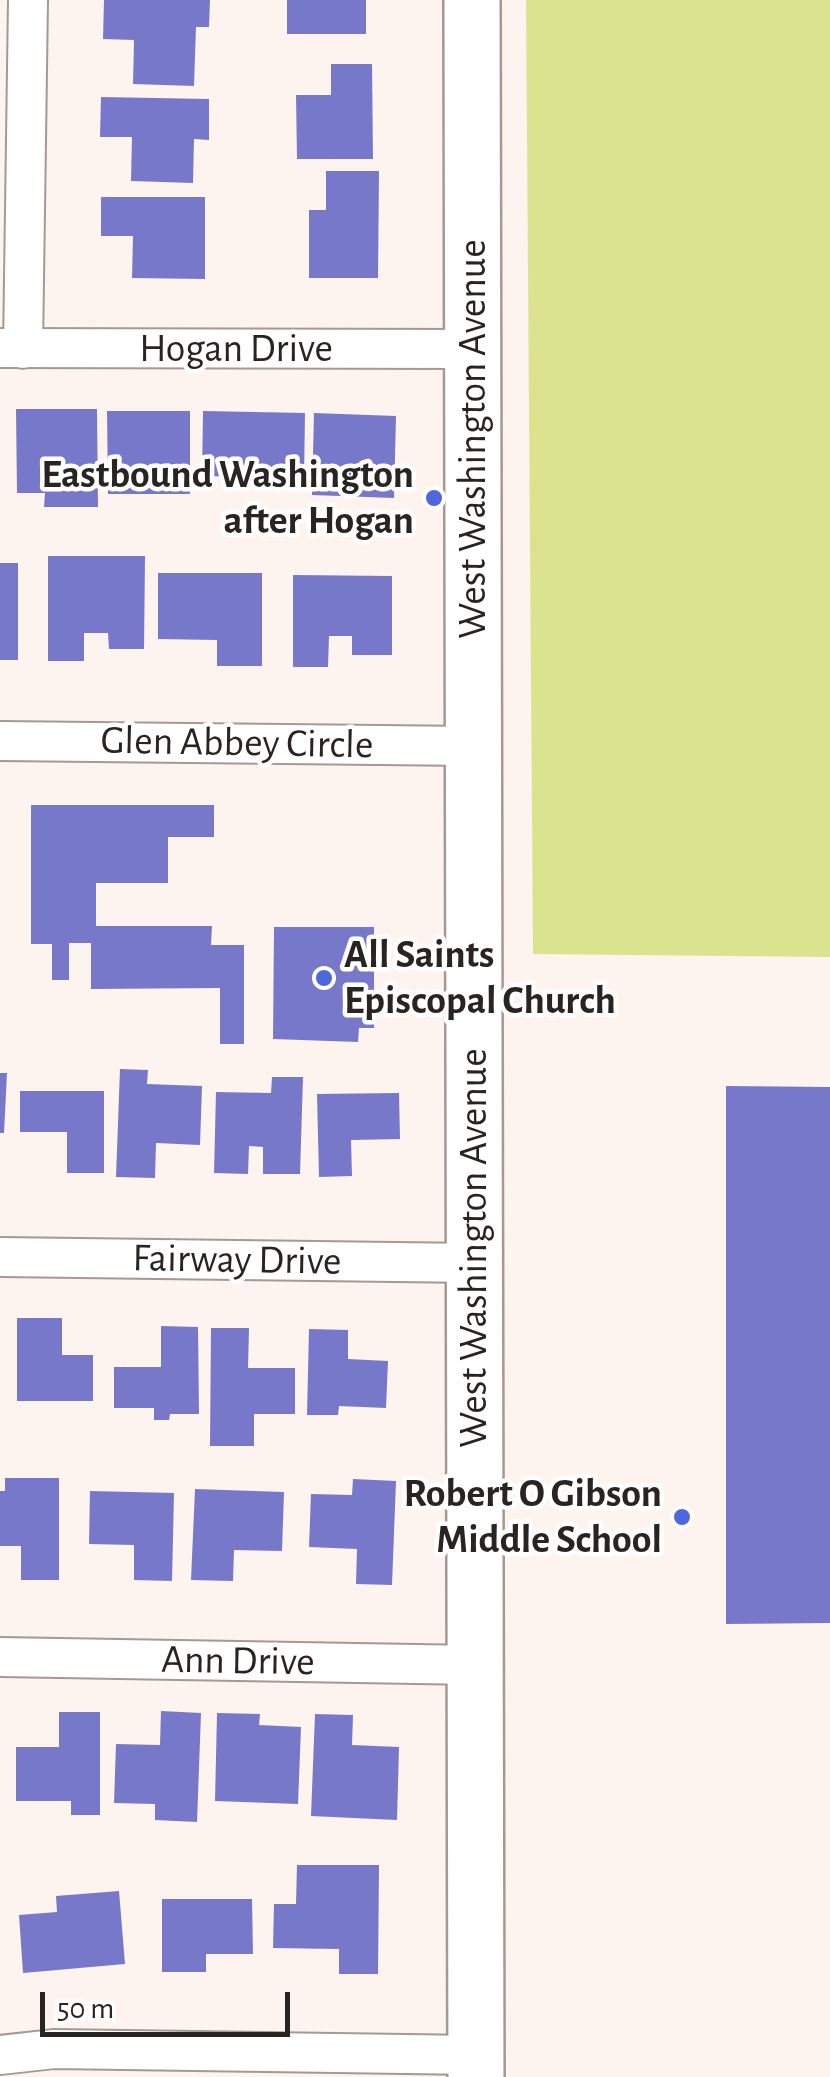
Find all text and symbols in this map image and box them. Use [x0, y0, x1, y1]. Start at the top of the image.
street label: West Washington Avenue [449, 239, 497, 639]
street label: Hogan Drive [139, 325, 333, 373]
place label: Eastbound Washington after Hogan [41, 451, 414, 545]
marker: Eastbound Washington after Hogan [423, 487, 445, 509]
street label: Glen Abbey Circle [100, 717, 374, 769]
place label: All Saints Episcopal Church [344, 931, 616, 1025]
marker: All Saints Episcopal Church [313, 967, 335, 989]
street label: West Washington Avenue [450, 1048, 498, 1448]
street label: Fairway Drive [132, 1234, 342, 1286]
place label: Robert O Gibson Middle School [403, 1470, 662, 1564]
marker: Robert O Gibson Middle School [671, 1506, 693, 1528]
street label: Ann Drive [161, 1636, 315, 1686]
scale bar [45, 1972, 295, 2034]
text: 50 m [57, 1994, 114, 2024]

